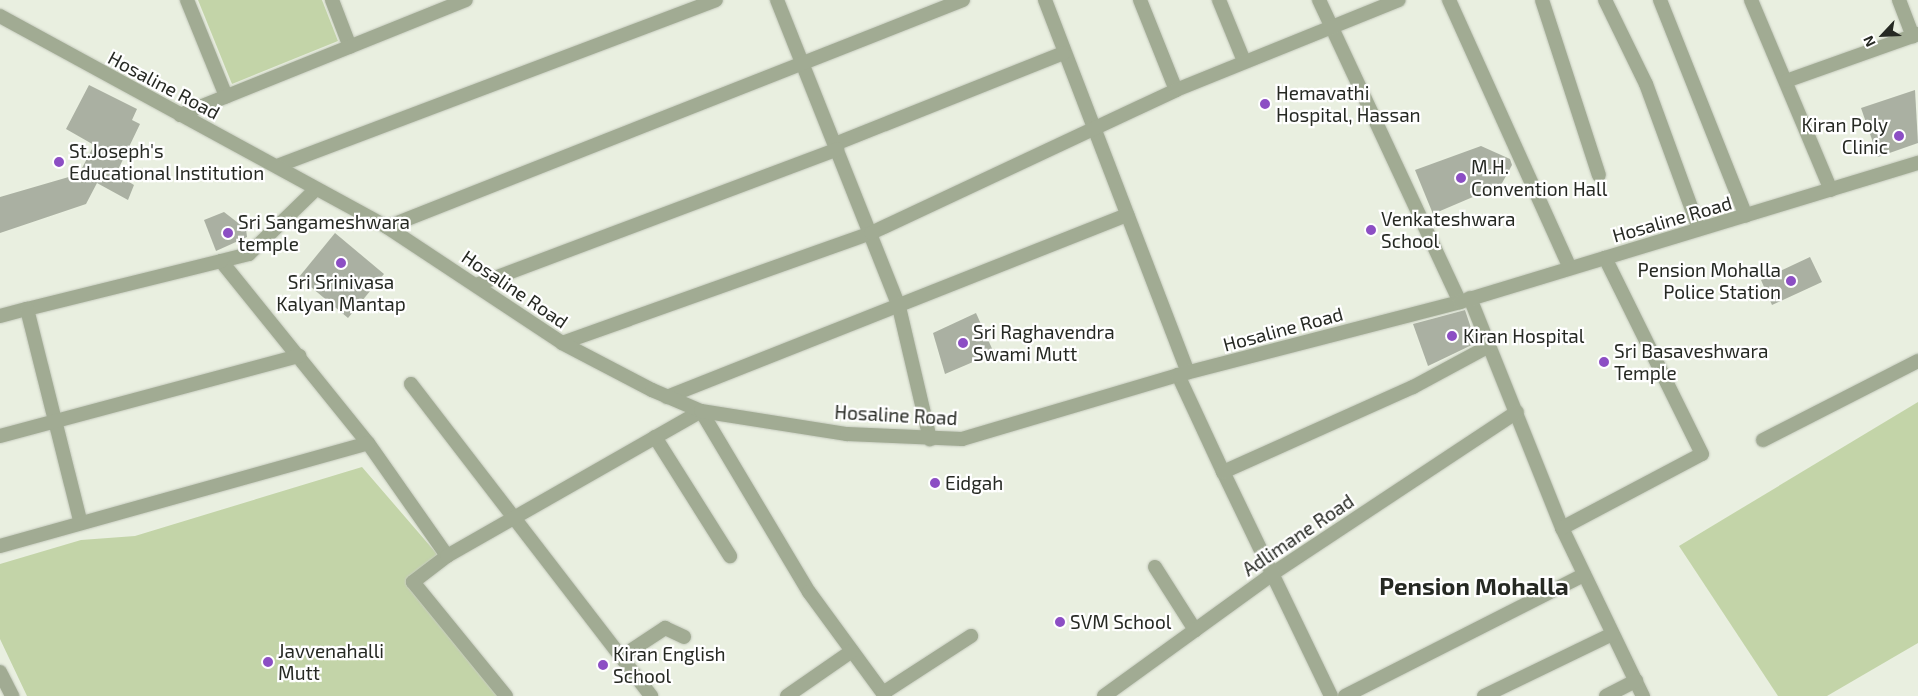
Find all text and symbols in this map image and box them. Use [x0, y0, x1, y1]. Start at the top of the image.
north arrow [1858, 10, 1908, 60]
text: N [1859, 33, 1879, 50]
street label: Hosaline Road [104, 46, 224, 124]
place label: Hemavathi Hospital, Hassan [1276, 82, 1421, 126]
marker: Hemavathi Hospital, Hassan [1258, 97, 1272, 111]
place label: Kiran Poly Clinic [1802, 114, 1888, 158]
marker: Kiran Poly Clinic [1892, 129, 1906, 143]
place label: St.Joseph's Educational Institution [69, 140, 265, 184]
marker: St.Joseph's Educational Institution [53, 156, 65, 168]
place label: M.H. Convention Hall [1471, 156, 1607, 200]
marker: M.H. Convention Hall [1455, 172, 1467, 184]
street label: Hosaline Road [1610, 191, 1734, 247]
place label: Venkateshwara School [1381, 208, 1515, 252]
place label: Sri Sangameshwara temple [238, 211, 410, 255]
marker: Venkateshwara School [1365, 224, 1377, 236]
marker: Sri Sangameshwara temple [222, 227, 234, 239]
street label: Hosaline Road [458, 245, 572, 333]
marker: Sri Srinivasa Kalyan Mantap [335, 257, 347, 269]
place label: Pension Mohalla Police Station [1638, 259, 1781, 303]
place label: Sri Srinivasa Kalyan Mantap [276, 271, 406, 315]
marker: Pension Mohalla Police Station [1785, 275, 1797, 287]
street label: Hosaline Road [1221, 302, 1345, 356]
place label: Sri Raghavendra Swami Mutt [973, 321, 1115, 365]
place label: Kiran Hospital [1463, 325, 1584, 347]
marker: Kiran Hospital [1445, 329, 1459, 343]
marker: Sri Raghavendra Swami Mutt [957, 337, 969, 349]
place label: Sri Basaveshwara Temple [1614, 340, 1768, 384]
marker: Sri Basaveshwara Temple [1598, 356, 1610, 368]
street label: Hosaline Road [834, 400, 958, 430]
place label: Eidgah [945, 472, 1003, 494]
marker: Eidgah [929, 477, 941, 489]
street label: Adlimane Road [1238, 489, 1358, 581]
district label: Pension Mohalla [1379, 572, 1569, 600]
place label: SVM School [1070, 611, 1171, 633]
marker: SVM School [1054, 616, 1066, 628]
place label: Javvenahalli Mutt [278, 640, 384, 684]
place label: Kiran English School [613, 643, 726, 687]
marker: Javvenahalli Mutt [262, 656, 274, 668]
marker: Kiran English School [597, 659, 609, 671]

